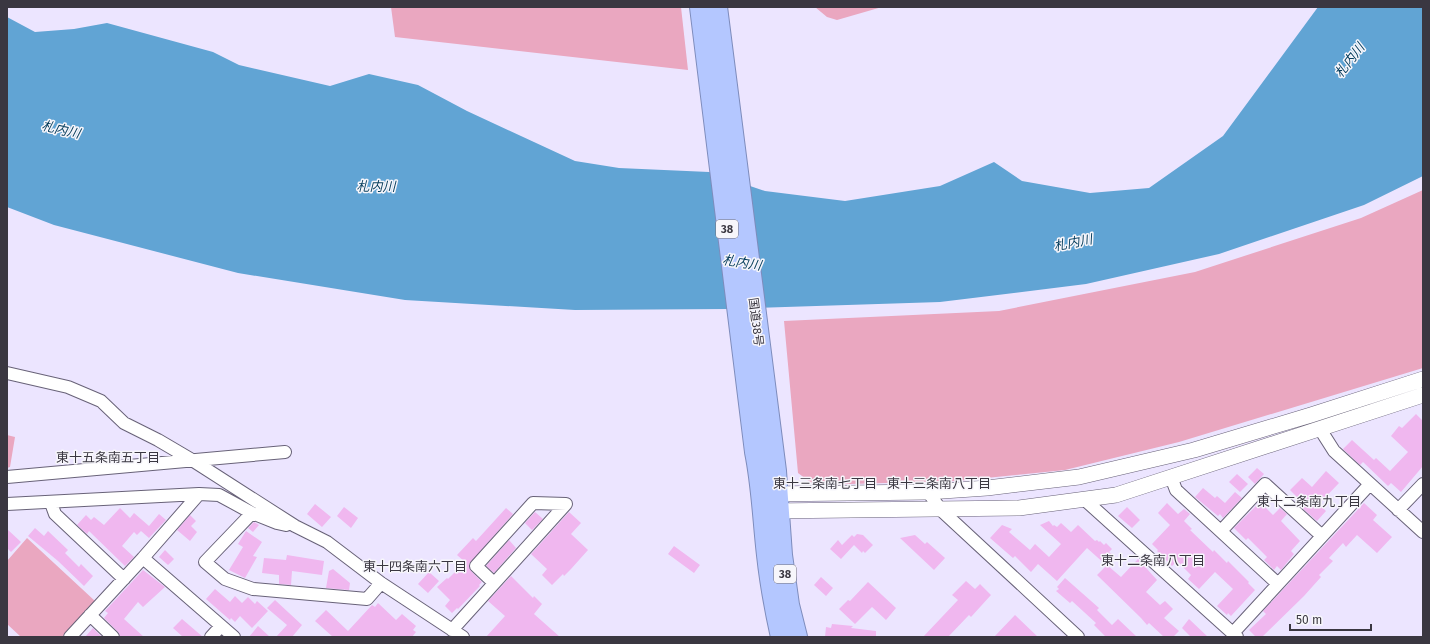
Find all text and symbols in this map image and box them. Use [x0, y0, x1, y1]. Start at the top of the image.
water label: 札内川 [1331, 39, 1369, 80]
water label: 札内川 [40, 118, 84, 142]
water label: 札内川 [356, 179, 397, 194]
road number: 38 [716, 220, 738, 238]
water label: 札内川 [1053, 231, 1096, 254]
water label: 札内川 [721, 252, 764, 273]
street label: 国道38号 [746, 297, 766, 347]
district label: 東十五条南五丁目 [56, 450, 160, 465]
district label: 東十三条南七丁目 [773, 476, 877, 491]
district label: 東十三条南八丁目 [887, 476, 991, 491]
district label: 東十二条南九丁目 [1257, 494, 1361, 509]
district label: 東十二条南八丁目 [1101, 553, 1205, 568]
district label: 東十四条南六丁目 [363, 559, 467, 574]
road number: 38 [774, 565, 796, 583]
scale bar [1290, 606, 1371, 632]
text: 50 m [1296, 613, 1322, 627]

